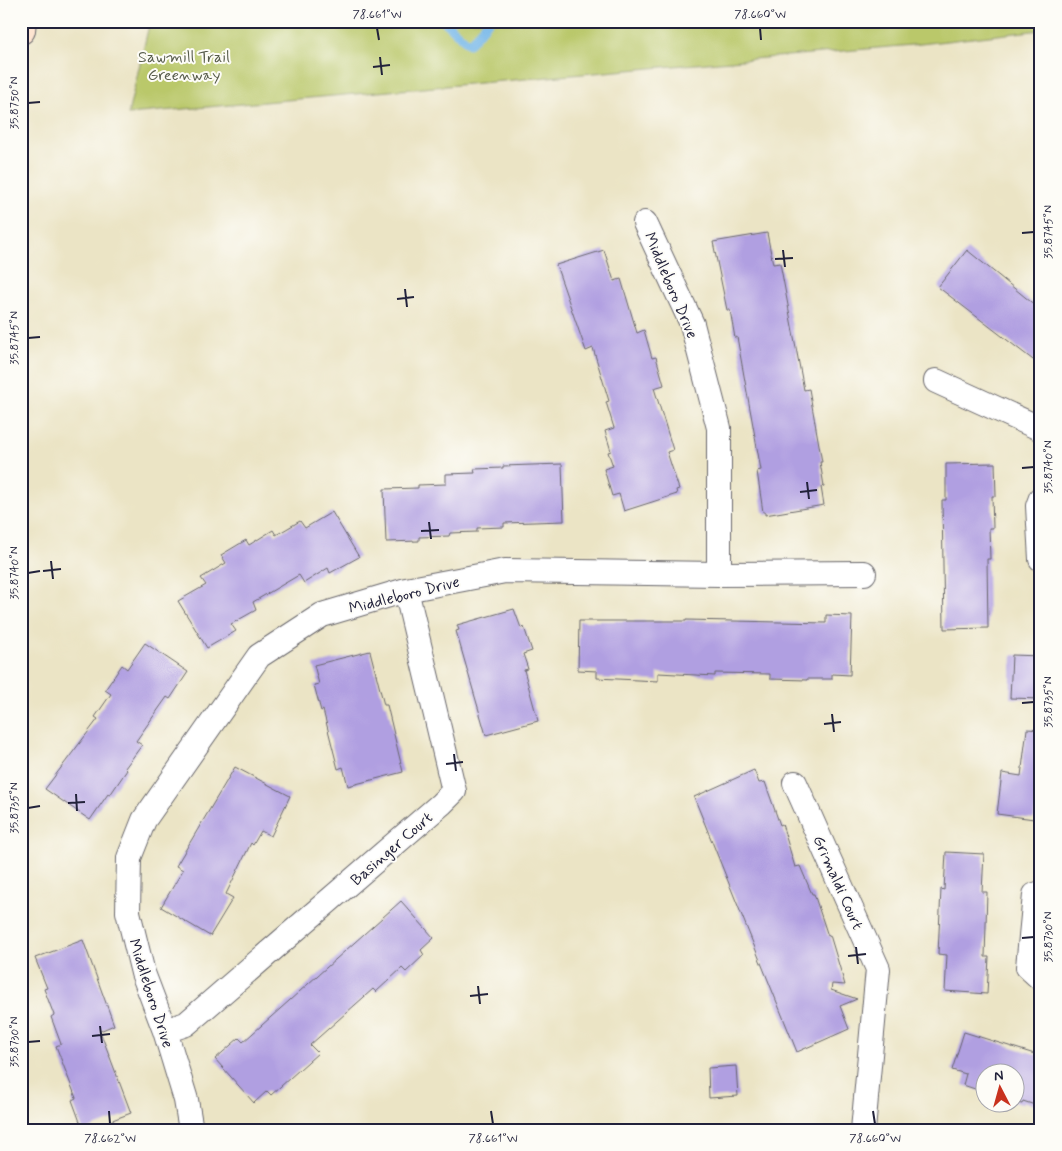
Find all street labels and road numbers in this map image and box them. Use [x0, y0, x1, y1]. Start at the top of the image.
street label: Middleboro Drive [639, 229, 702, 342]
street label: Middleboro Drive [347, 572, 462, 619]
street label: Basinger Court [346, 808, 438, 891]
street label: Grimaldi Court [807, 832, 868, 933]
street label: Middleboro Drive [123, 936, 178, 1051]

